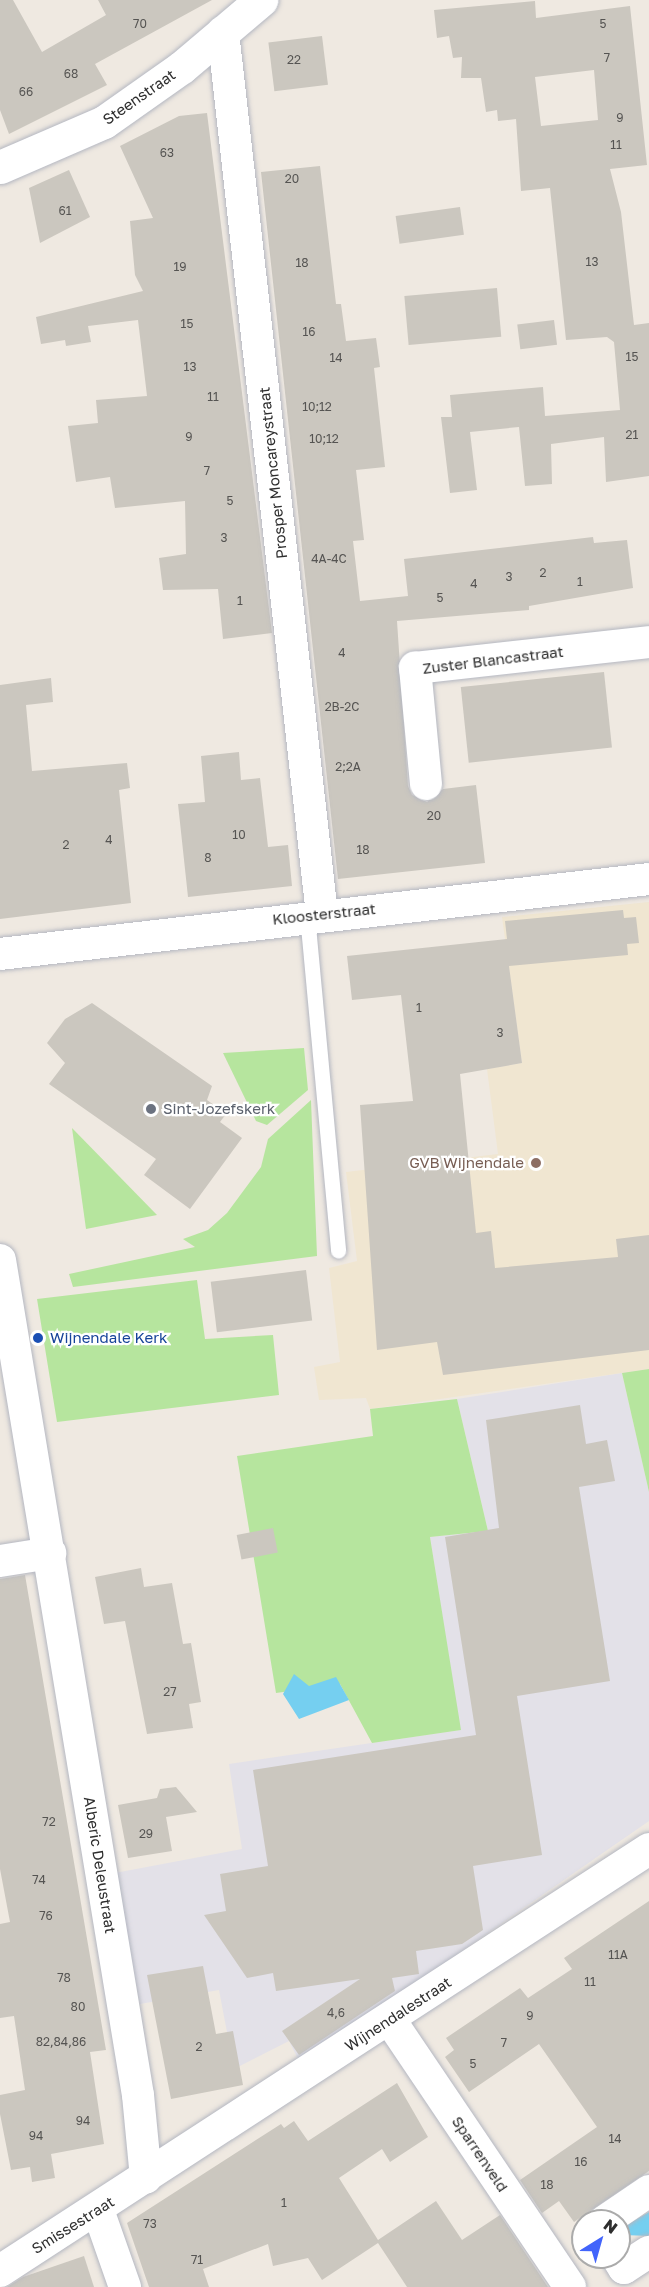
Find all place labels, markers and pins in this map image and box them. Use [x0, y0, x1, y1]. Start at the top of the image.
place label: Sint-Jozefskerk [163, 1100, 275, 1118]
marker: Sint-Jozefskerk [144, 1102, 158, 1116]
place label: GVB Wijnendale [409, 1154, 524, 1172]
marker: GVB Wijnendale [529, 1156, 543, 1170]
place label: Wijnendale Kerk [50, 1329, 167, 1347]
marker: Wijnendale Kerk [31, 1331, 45, 1345]

